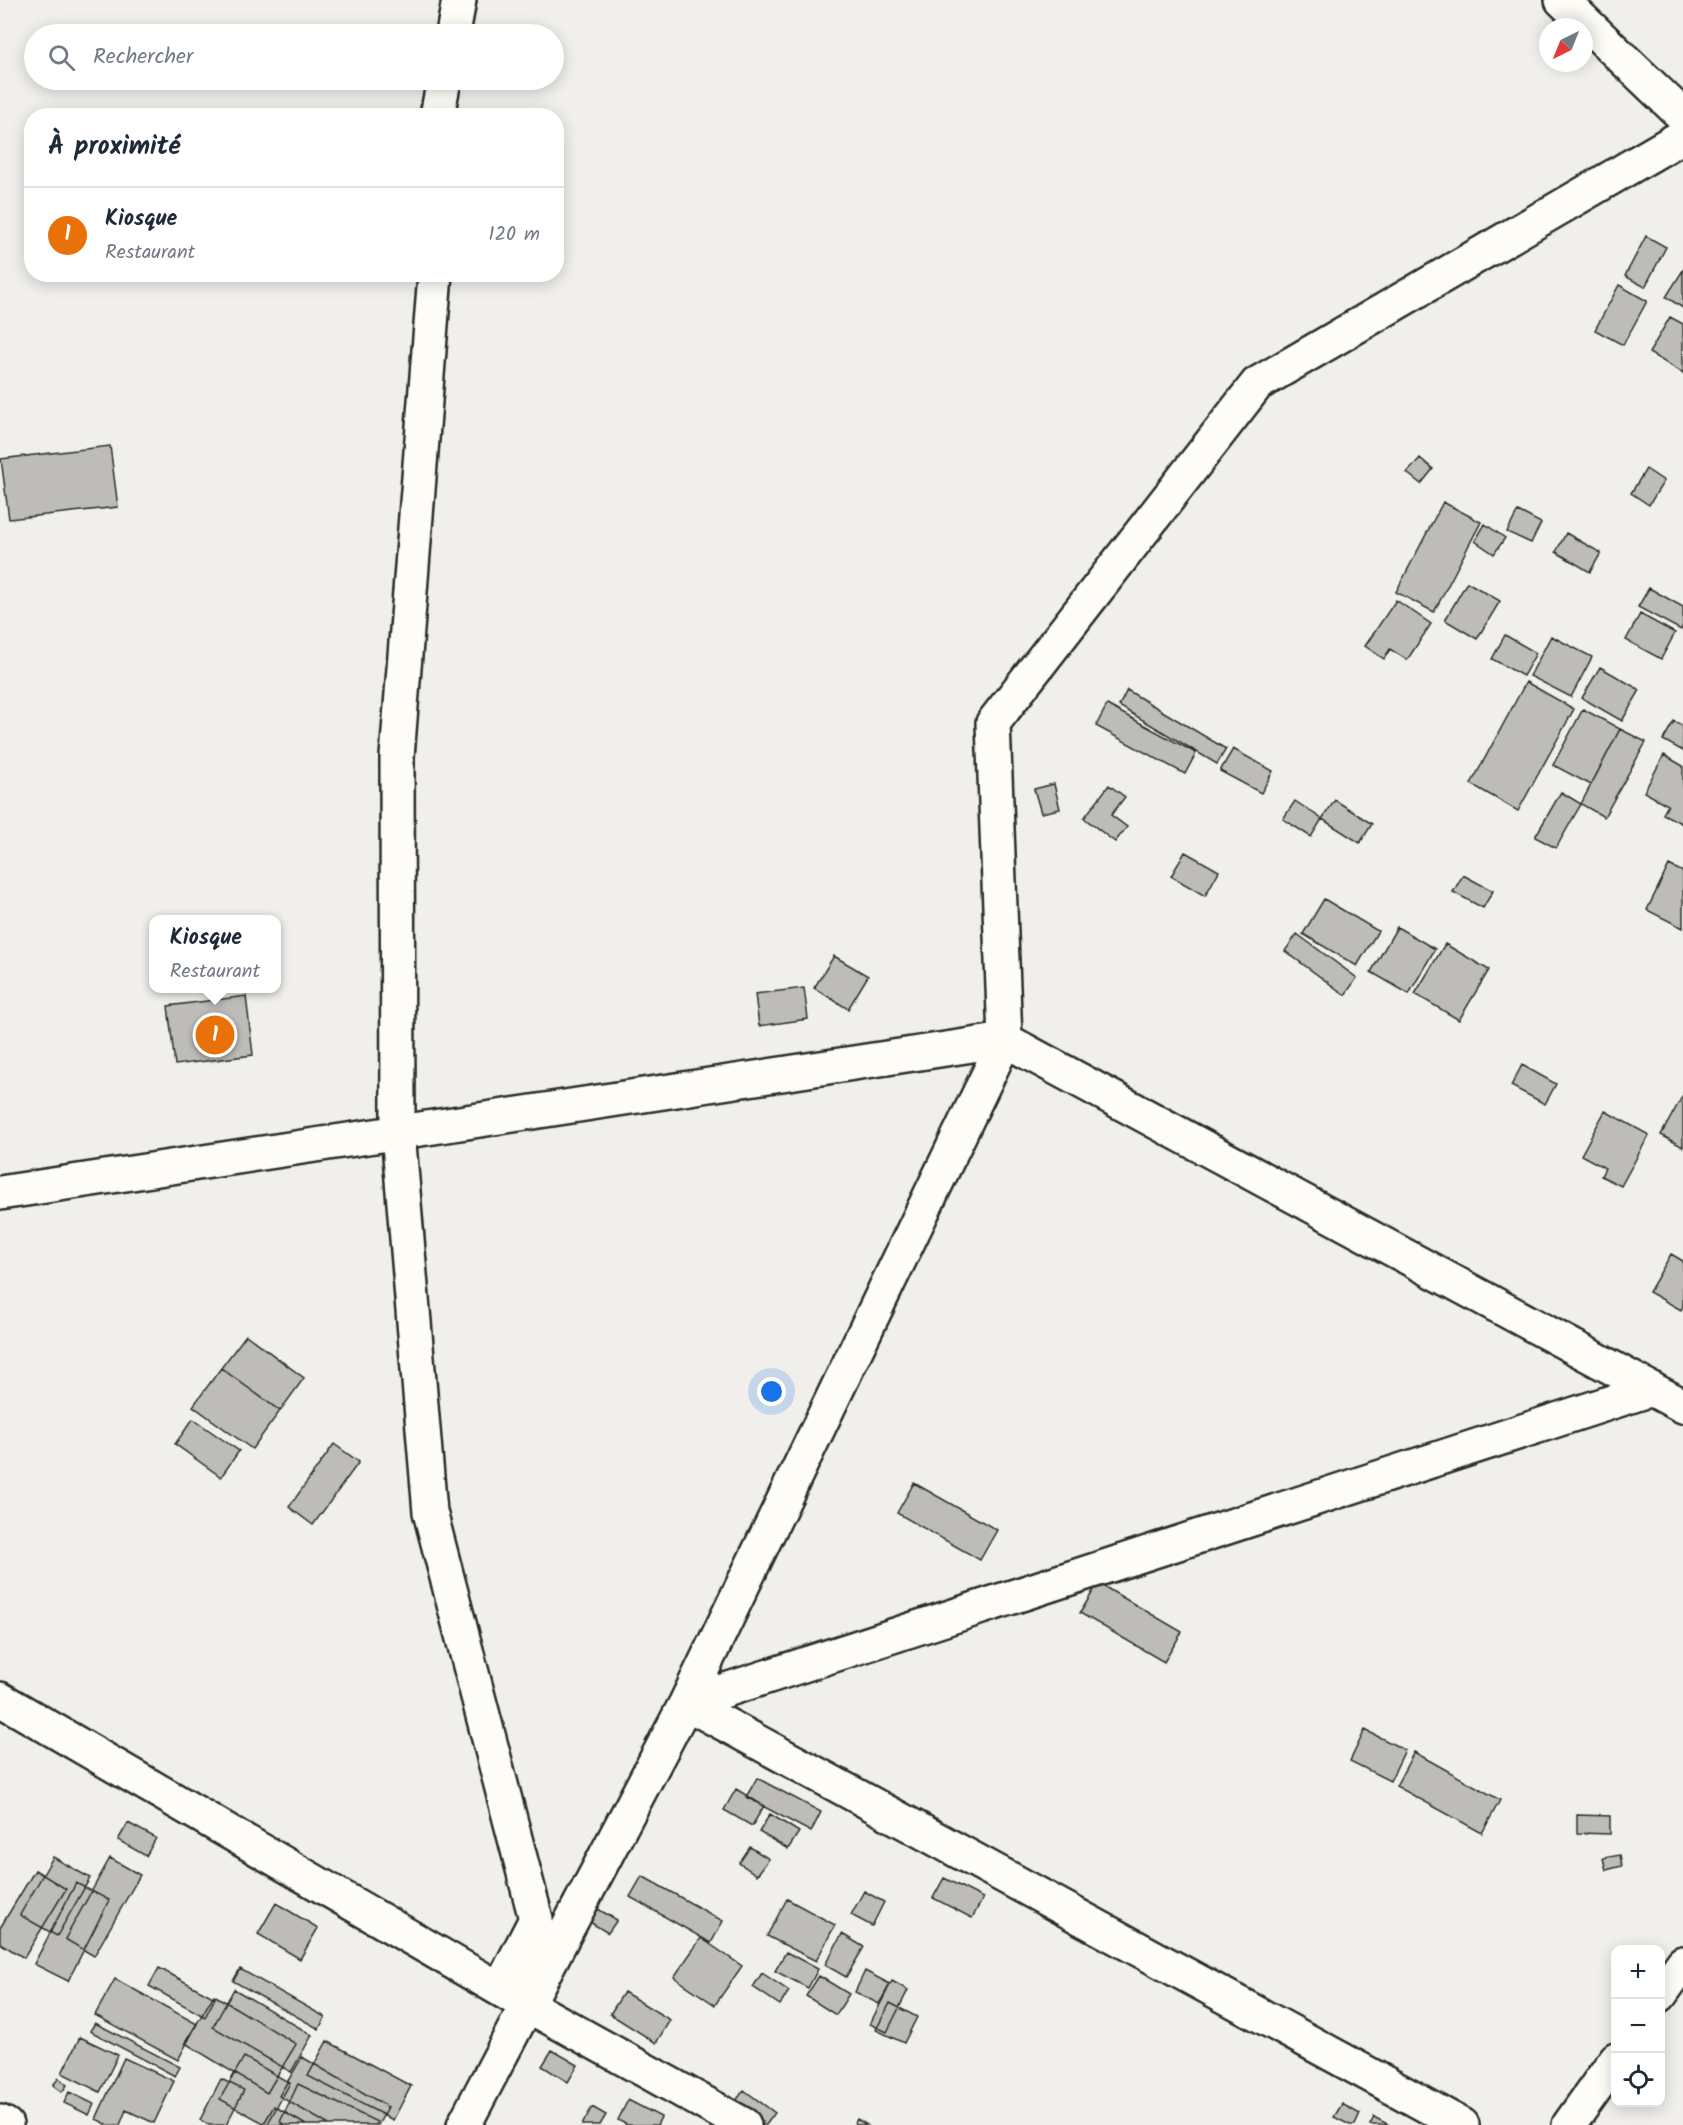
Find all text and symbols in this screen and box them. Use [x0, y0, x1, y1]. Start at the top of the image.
north arrow [1539, 18, 1593, 72]
search box [24, 24, 564, 90]
text: Rechercher [93, 40, 193, 75]
icon: search [45, 41, 78, 74]
text: À proximité [48, 126, 180, 168]
text: Kiosque [105, 202, 177, 237]
text: 1 [64, 219, 71, 251]
text: 120 m [488, 219, 540, 251]
text: Restaurant [105, 237, 195, 269]
popup [149, 915, 281, 993]
text: Kiosque [170, 921, 242, 956]
text: Restaurant [170, 956, 260, 988]
pin: 1 [196, 1012, 234, 1058]
your location [757, 1377, 786, 1406]
map controls [1611, 1945, 1665, 2107]
button: + [1611, 1945, 1665, 1999]
button: − [1611, 1999, 1665, 2053]
button: locate [1611, 2053, 1665, 2107]

